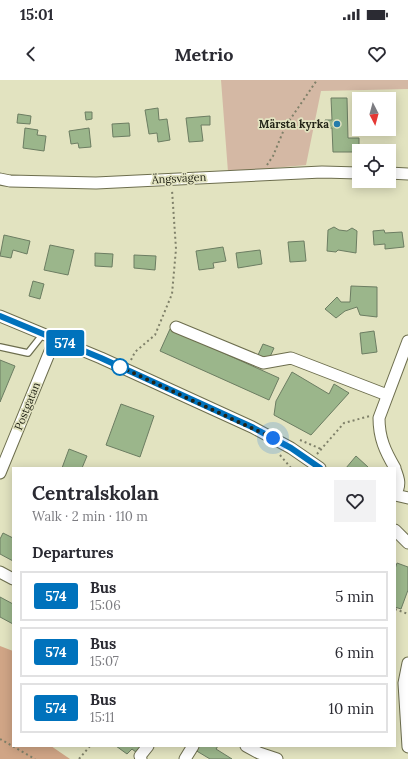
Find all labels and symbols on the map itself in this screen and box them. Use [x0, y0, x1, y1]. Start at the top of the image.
north arrow [352, 92, 396, 136]
place label: Märsta kyrka [259, 117, 329, 131]
marker: Märsta kyrka [332, 119, 342, 129]
street label: Ängsvägen [150, 170, 207, 186]
line badge: 574 [42, 330, 88, 356]
unlabelled marker [111, 358, 129, 376]
street label: Postgatan [11, 380, 43, 432]
your location [263, 428, 283, 448]

